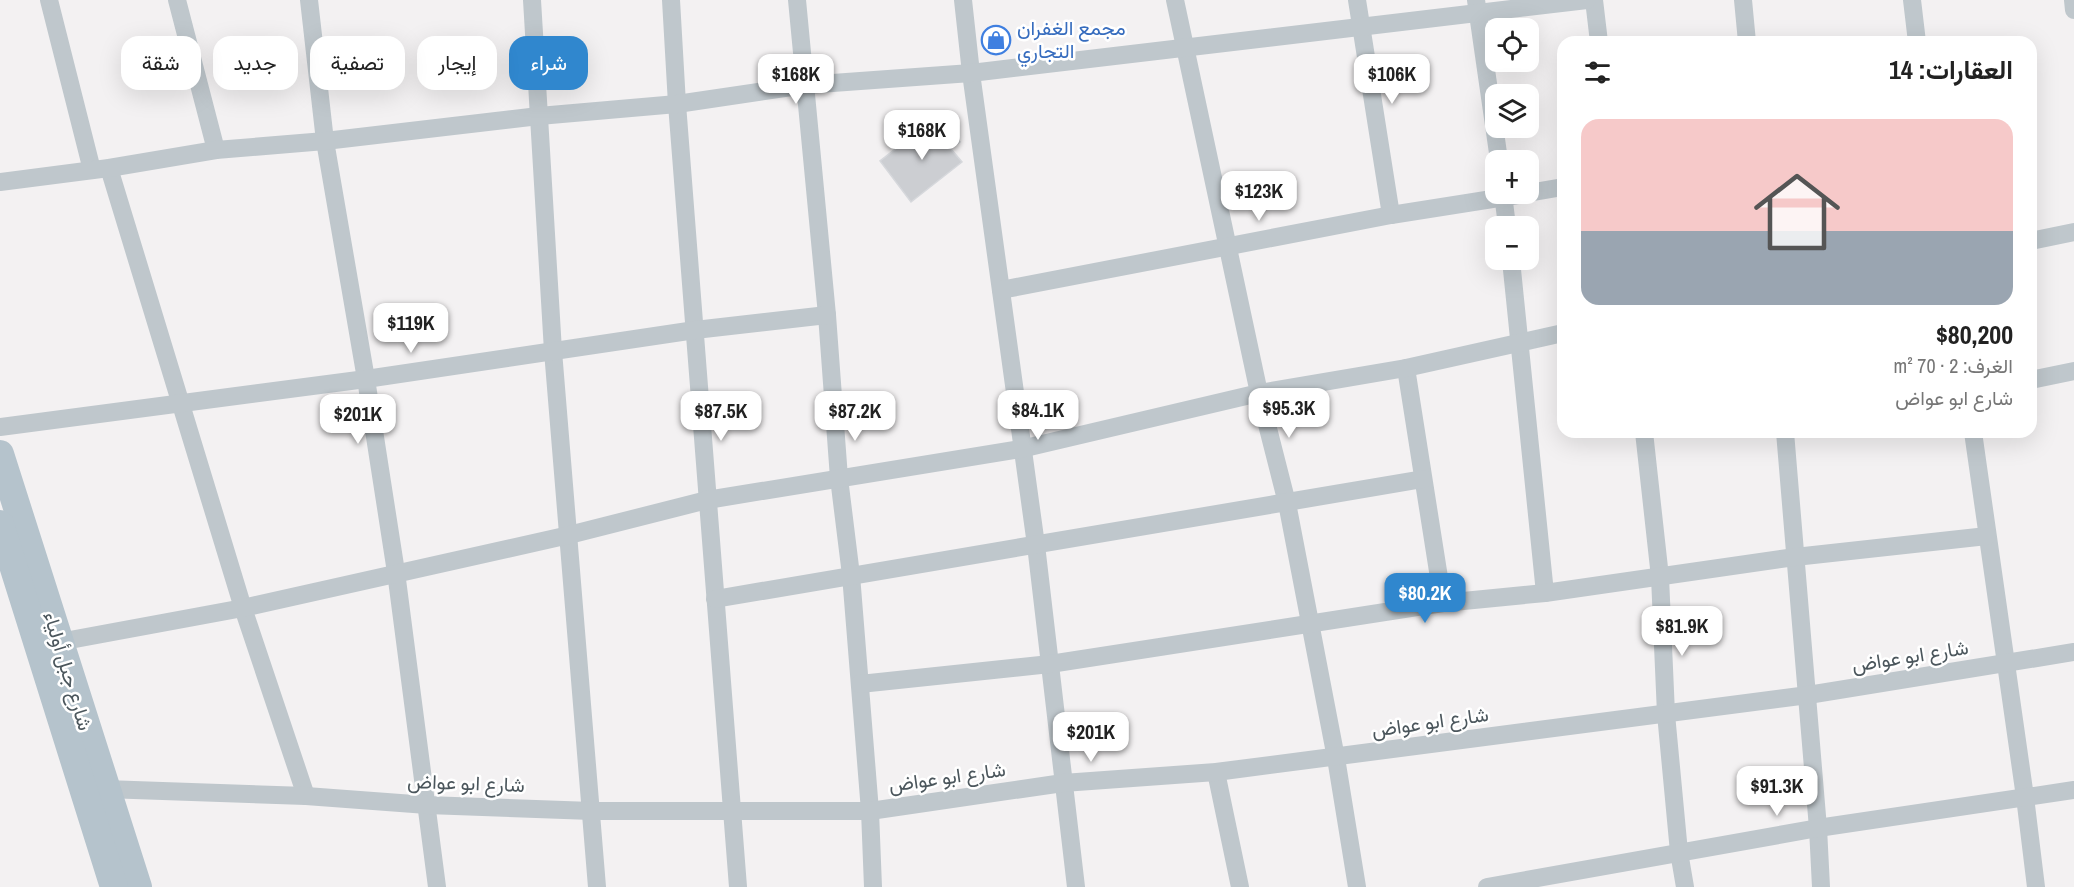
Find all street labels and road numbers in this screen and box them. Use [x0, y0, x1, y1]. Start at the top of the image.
street label: شارع جبل أولياء [37, 608, 99, 734]
street label: شارع ابو عواض [1850, 633, 1970, 679]
street label: شارع ابو عواض [1370, 700, 1490, 744]
street label: شارع ابو عواض [887, 755, 1007, 799]
street label: شارع ابو عواض [407, 767, 525, 799]

